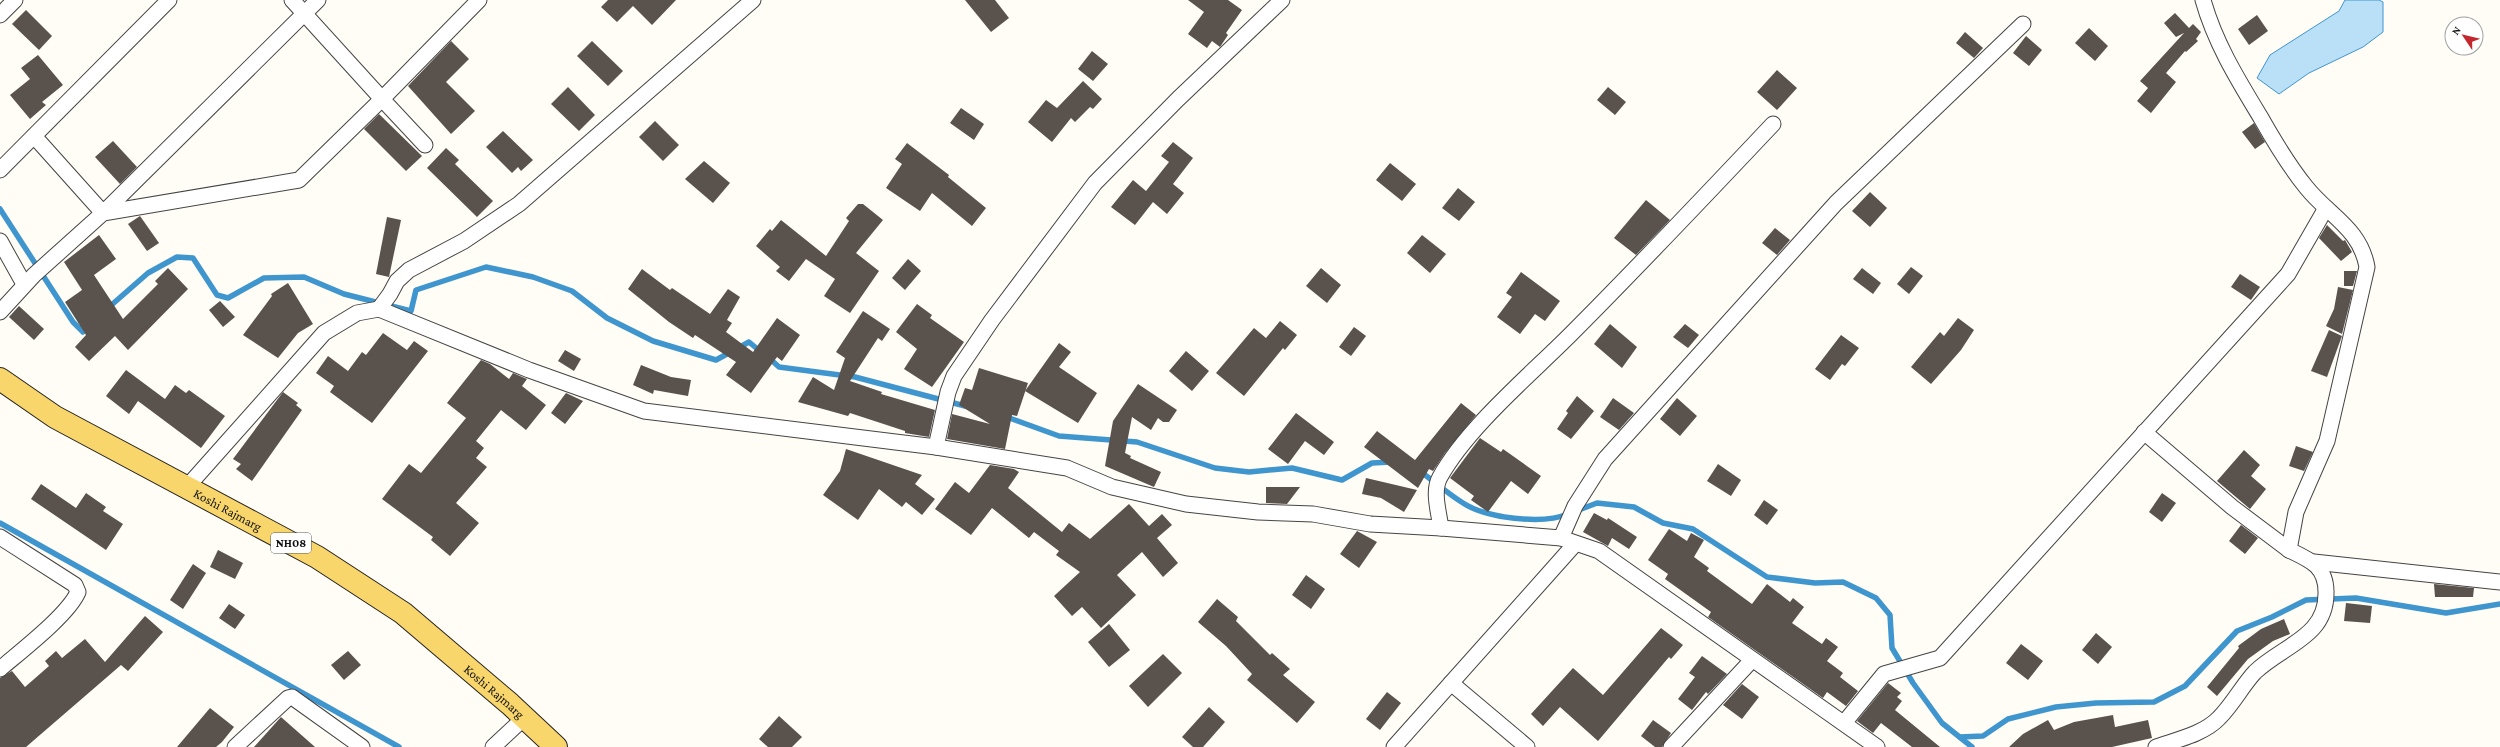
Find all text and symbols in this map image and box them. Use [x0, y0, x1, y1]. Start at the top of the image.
north arrow [2444, 16, 2484, 56]
text: N [2449, 23, 2463, 37]
street label: Koshi Rajmarg [191, 486, 265, 535]
road number: NH08 [271, 533, 311, 553]
street label: Koshi Rajmarg [461, 661, 528, 722]

